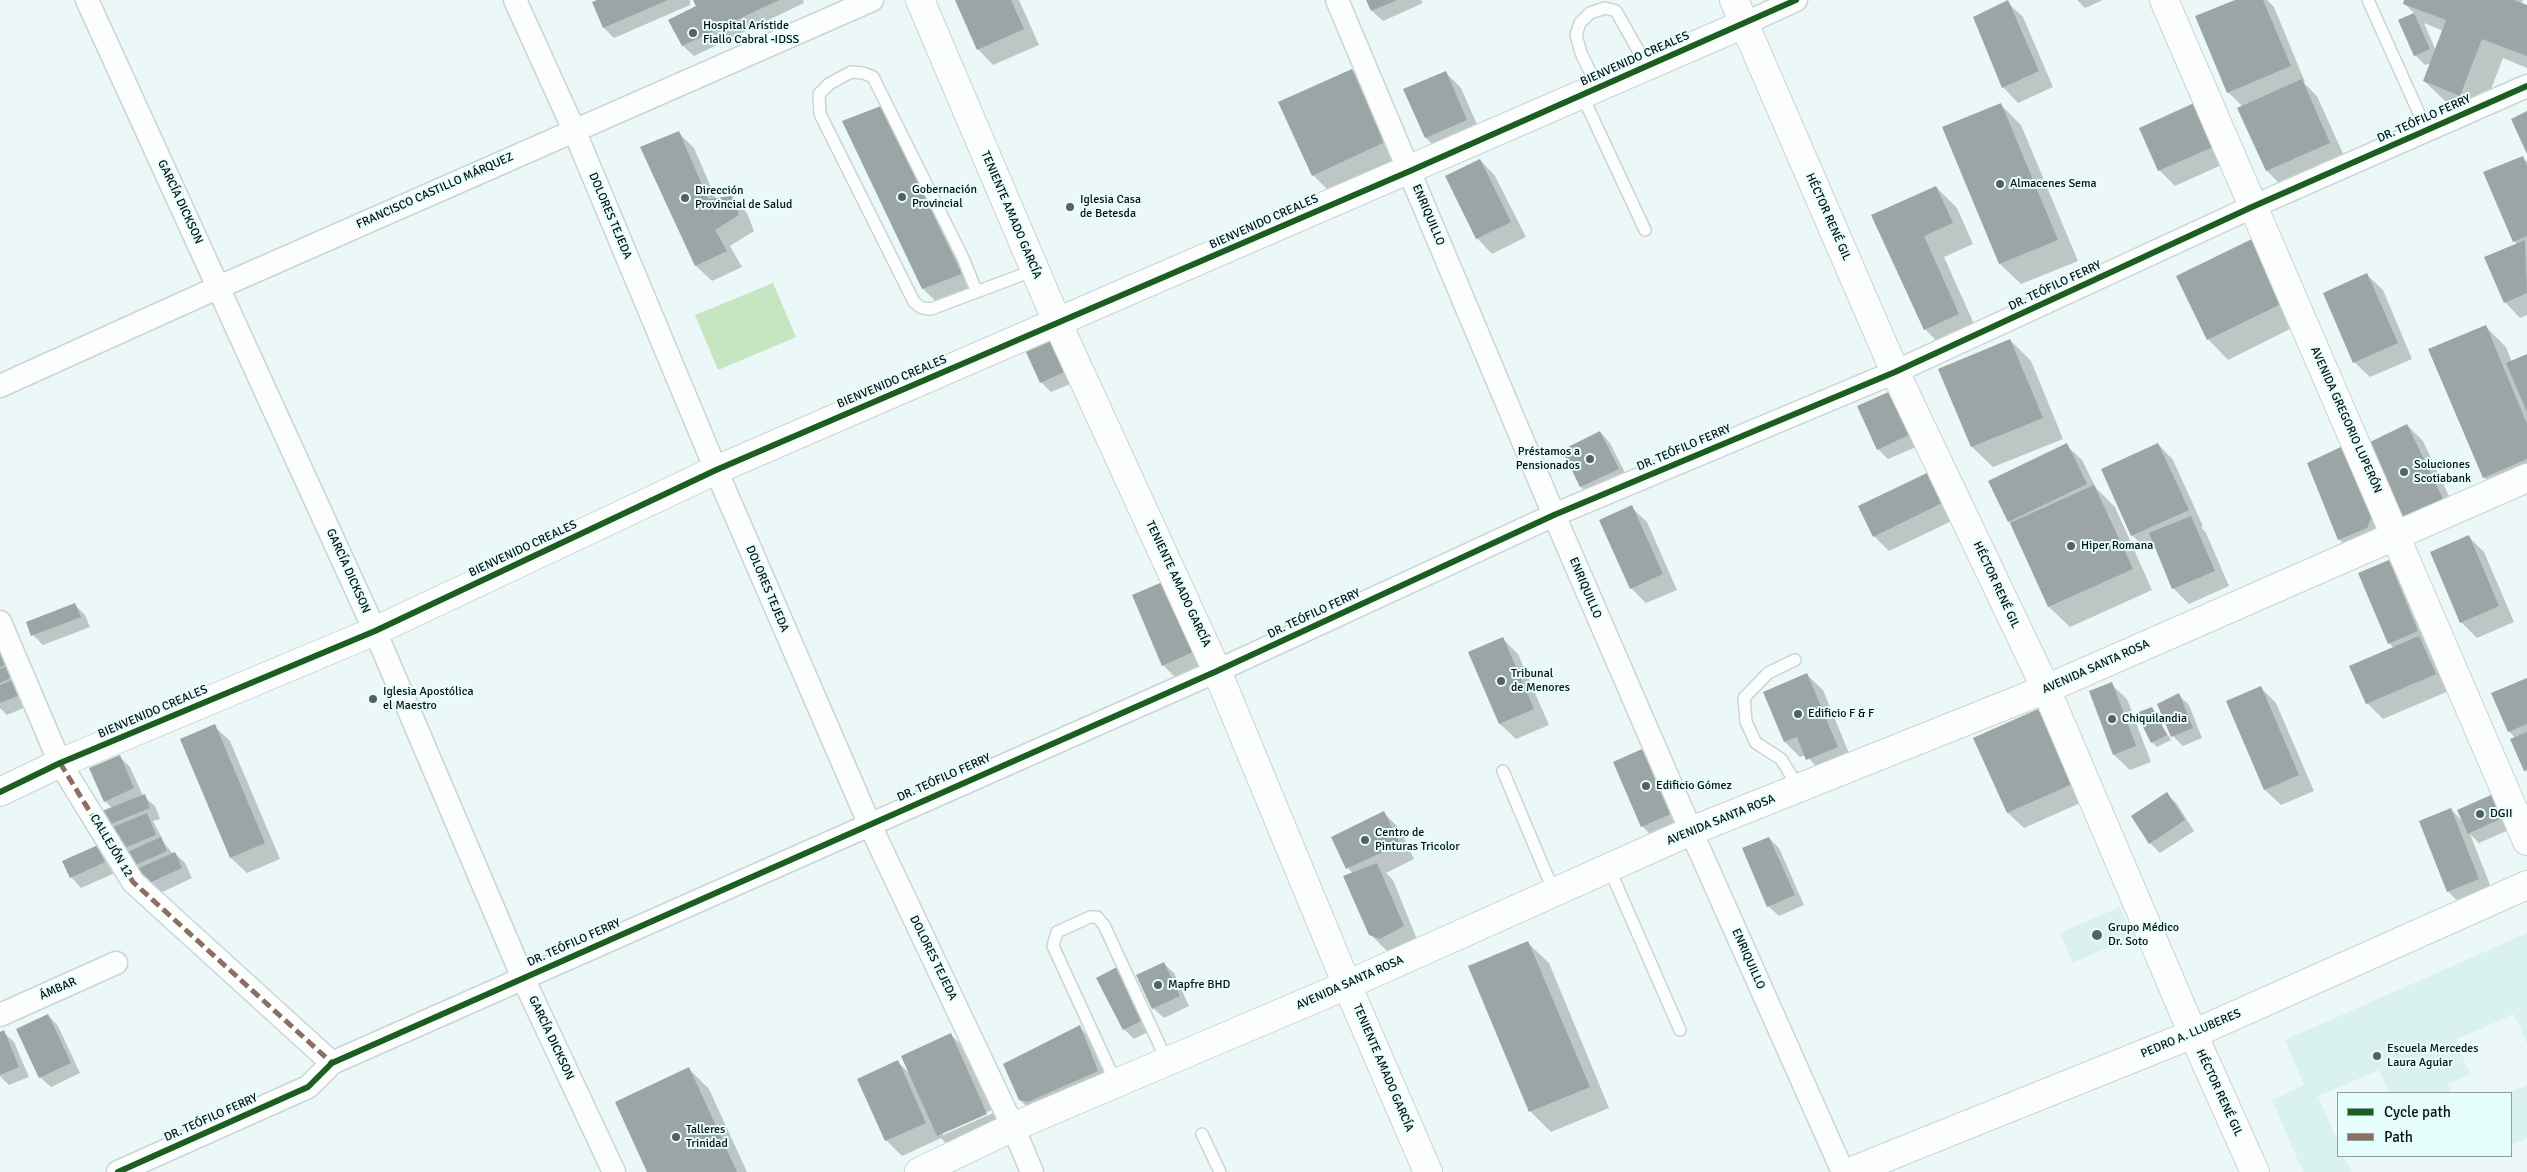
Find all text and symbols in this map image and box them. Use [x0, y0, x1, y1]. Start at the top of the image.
place label: Hospital Arístide Fiallo Cabral -IDSS [703, 19, 799, 47]
marker: Hospital Arístide Fiallo Cabral -IDSS [687, 27, 699, 39]
street label: BIENVENIDO CREALES [1578, 29, 1692, 89]
street label: DR. TEÓFILO FERRY [2375, 92, 2473, 146]
street label: TENIENTE AMADO GARCÍA [978, 149, 1044, 281]
street label: FRANCISCO CASTILLO MÁRQUEZ [354, 150, 516, 232]
street label: GARCÍA DICKSON [154, 158, 206, 246]
street label: DOLORES TEJEDA [585, 171, 635, 261]
street label: HÉCTOR RENÉ GIL [1802, 171, 1854, 263]
place label: Almacenes Sema [2010, 177, 2097, 191]
marker: Almacenes Sema [1994, 178, 2006, 190]
street label: ENRIQUILLO [1409, 182, 1447, 248]
place label: Gobernación Provincial [912, 183, 977, 211]
place label: Dirección Provincial de Salud [695, 184, 792, 212]
marker: Gobernación Provincial [896, 191, 908, 203]
marker: Dirección Provincial de Salud [679, 192, 691, 204]
street label: BIENVENIDO CREALES [1207, 192, 1321, 252]
place label: Iglesia Casa de Betesda [1080, 193, 1141, 221]
marker: Iglesia Casa de Betesda [1064, 201, 1076, 213]
street label: DR. TEÓFILO FERRY [2006, 258, 2104, 314]
street label: AVENIDA GREGORIO LUPERÓN [2307, 345, 2385, 495]
street label: BIENVENIDO CREALES [835, 352, 949, 412]
street label: DR. TEÓFILO FERRY [1635, 422, 1733, 474]
place label: Préstamos a Pensionados [1516, 445, 1580, 473]
marker: Préstamos a Pensionados [1584, 453, 1596, 465]
place label: Soluciones Scotiabank [2414, 458, 2471, 486]
marker: Soluciones Scotiabank [2398, 466, 2410, 478]
street label: BIENVENIDO CREALES [467, 518, 579, 580]
street label: TENIENTE AMADO GARCÍA [1142, 519, 1214, 649]
street label: GARCÍA DICKSON [323, 526, 373, 616]
street label: HÉCTOR RENÉ GIL [1970, 539, 2022, 631]
place label: Hiper Romana [2081, 539, 2153, 553]
marker: Hiper Romana [2065, 540, 2077, 552]
street label: DOLORES TEJEDA [742, 544, 792, 634]
street label: ENRIQUILLO [1566, 555, 1604, 621]
street label: DR. TEÓFILO FERRY [1265, 586, 1363, 642]
street label: AVENIDA SANTA ROSA [2040, 637, 2152, 697]
place label: Tribunal de Menores [1511, 667, 1570, 695]
marker: Tribunal de Menores [1495, 675, 1507, 687]
street label: BIENVENIDO CREALES [96, 682, 210, 742]
place label: Iglesia Apostólica el Maestro [383, 685, 473, 713]
marker: Iglesia Apostólica el Maestro [367, 693, 379, 705]
place label: Edificio F & F [1808, 707, 1874, 721]
marker: Edificio F & F [1792, 708, 1804, 720]
place label: Chiquilandia [2122, 712, 2187, 726]
marker: Chiquilandia [2106, 713, 2118, 725]
street label: DR. TEÓFILO FERRY [895, 751, 993, 805]
place label: Edificio Gómez [1656, 779, 1732, 793]
marker: Edificio Gómez [1640, 780, 1652, 792]
street label: AVENIDA SANTA ROSA [1665, 792, 1777, 848]
place label: DGII [2490, 807, 2513, 821]
marker: DGII [2474, 808, 2486, 820]
street label: CALLEJÓN 12 [87, 812, 135, 880]
place label: Centro de Pinturas Tricolor [1375, 826, 1460, 854]
marker: Centro de Pinturas Tricolor [1359, 834, 1371, 846]
street label: DOLORES TEJEDA [906, 913, 960, 1003]
street label: DR. TEÓFILO FERRY [525, 916, 623, 970]
place label: Grupo Médico Dr. Soto [2108, 921, 2179, 949]
street label: ENRIQUILLO [1728, 926, 1768, 992]
marker: Grupo Médico Dr. Soto [2090, 928, 2104, 942]
street label: AVENIDA SANTA ROSA [1294, 953, 1406, 1013]
street label: ÁMBAR [37, 975, 79, 1003]
place label: Mapfre BHD [1168, 978, 1230, 992]
marker: Mapfre BHD [1152, 979, 1164, 991]
street label: GARCÍA DICKSON [525, 994, 577, 1082]
street label: TENIENTE AMADO GARCÍA [1350, 1002, 1416, 1134]
street label: PEDRO A. LLUBERES [2139, 1006, 2243, 1062]
place label: Escuela Mercedes Laura Aguiar [2387, 1042, 2479, 1070]
street label: HÉCTOR RENÉ GIL [2193, 1047, 2245, 1139]
marker: Escuela Mercedes Laura Aguiar [2371, 1050, 2383, 1062]
street label: DR. TEÓFILO FERRY [162, 1091, 260, 1145]
legend [2337, 1092, 2512, 1157]
text: Cycle path [2384, 1103, 2451, 1121]
place label: Talleres Trinidad [686, 1123, 728, 1151]
text: Path [2384, 1128, 2413, 1146]
marker: Talleres Trinidad [670, 1131, 682, 1143]

